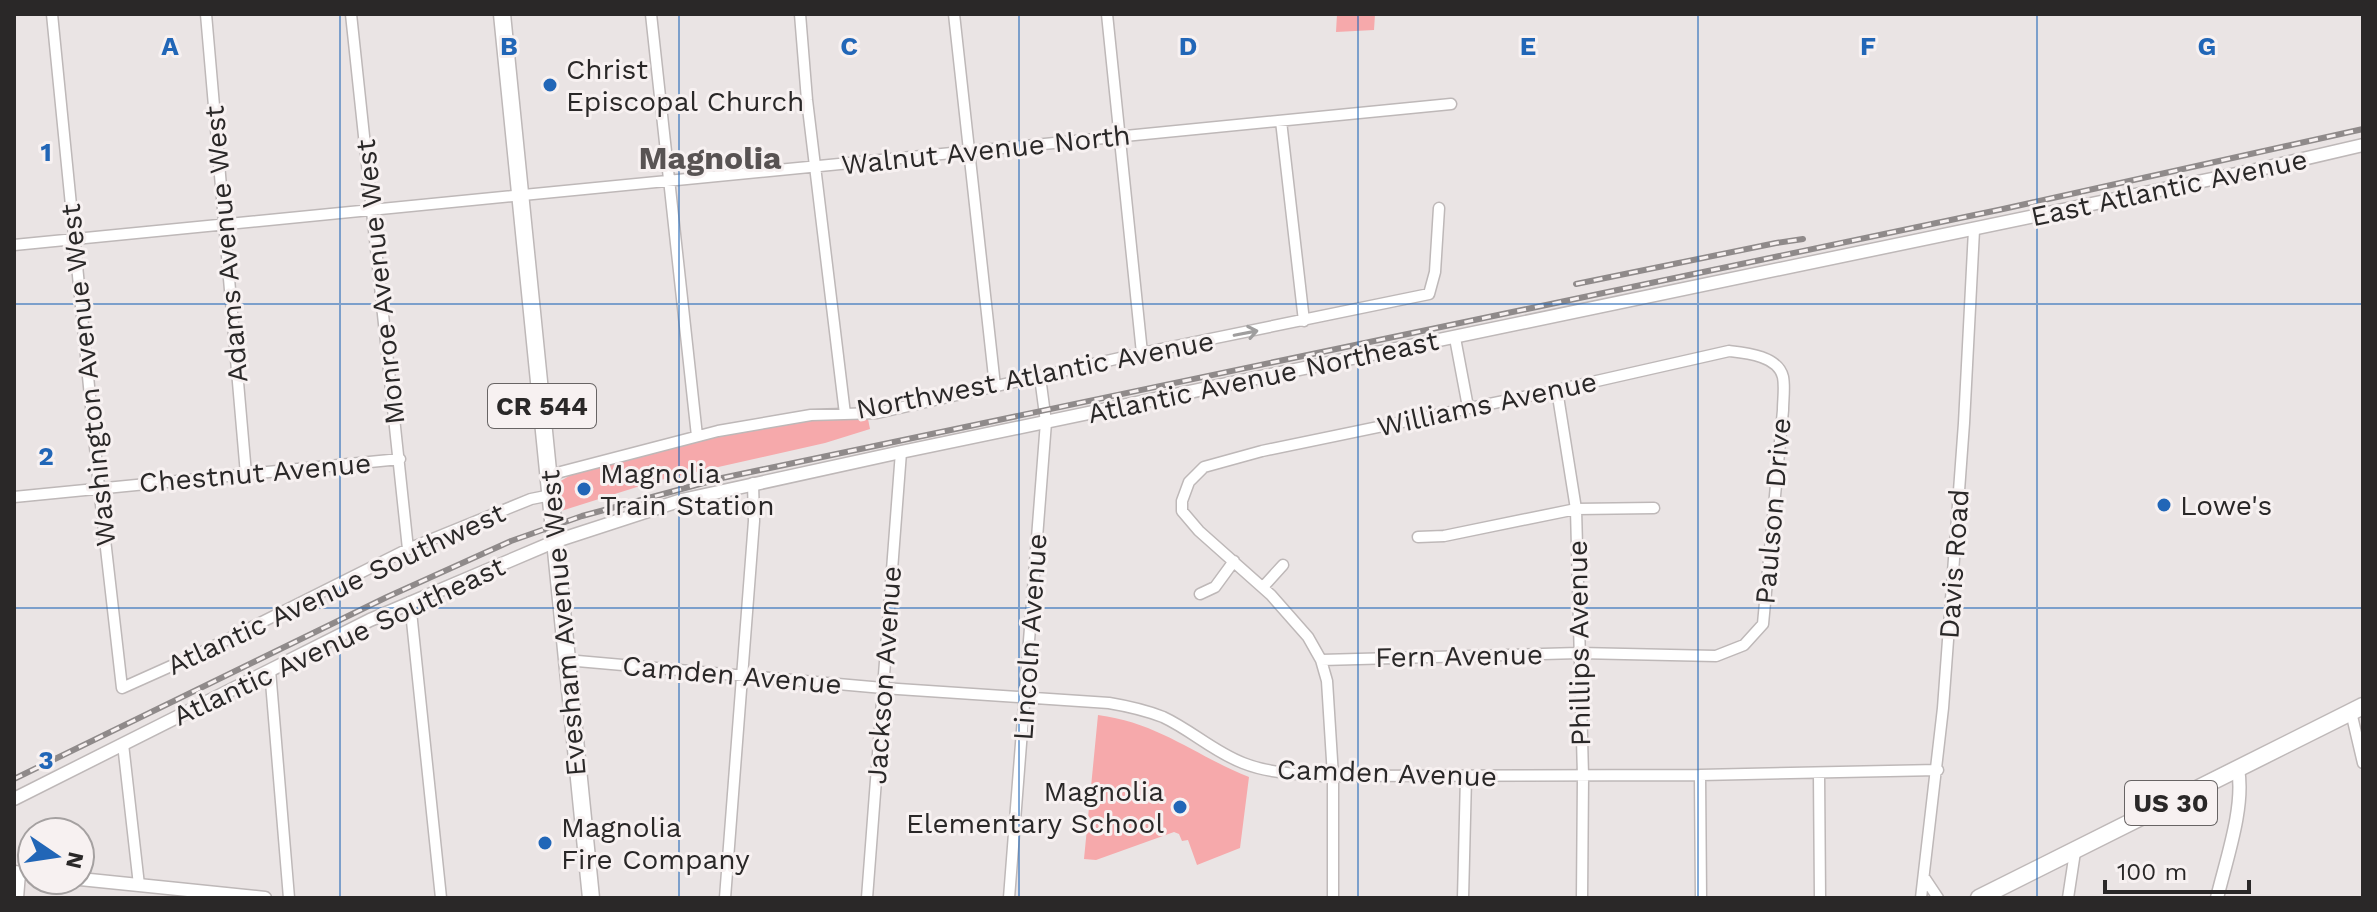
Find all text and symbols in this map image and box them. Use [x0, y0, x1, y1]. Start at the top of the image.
text: A [161, 31, 179, 61]
text: B [500, 31, 518, 61]
text: C [840, 31, 858, 61]
text: D [1179, 31, 1197, 61]
text: E [1520, 31, 1536, 61]
text: F [1860, 31, 1876, 61]
text: G [2198, 31, 2216, 61]
place label: Christ Episcopal Church [566, 53, 804, 118]
marker: Christ Episcopal Church [541, 76, 559, 94]
street label: Adams Avenue West [197, 104, 255, 384]
street label: Walnut Avenue North [840, 118, 1132, 182]
text: 1 [40, 137, 52, 167]
street label: Monroe Avenue West [349, 137, 411, 426]
district label: Magnolia [639, 139, 782, 177]
street label: East Atlantic Avenue [2028, 143, 2310, 233]
street label: Washington Avenue West [54, 202, 122, 548]
street label: Northwest Atlantic Avenue [853, 324, 1217, 426]
street label: Atlantic Avenue Northeast [1085, 324, 1442, 430]
one-way arrow [1233, 324, 1258, 339]
street label: Williams Avenue [1374, 365, 1600, 443]
road number: CR 544 [488, 384, 596, 428]
street label: Paulson Drive [1748, 416, 1798, 606]
text: 2 [38, 441, 54, 471]
street label: Chestnut Avenue [138, 446, 372, 500]
place label: Magnolia Train Station [600, 457, 774, 522]
street label: Evesham Avenue West [533, 468, 593, 777]
marker: Magnolia Train Station [575, 480, 593, 498]
street label: Davis Road [1932, 488, 1976, 640]
place label: Lowe's [2180, 489, 2272, 522]
street label: Atlantic Avenue Southwest [162, 496, 510, 682]
marker: Lowe's [2155, 496, 2173, 514]
street label: Lincoln Avenue [1006, 532, 1054, 742]
street label: Phillips Avenue [1561, 540, 1597, 746]
street label: Atlantic Avenue Southeast [168, 549, 510, 733]
street label: Jackson Avenue [860, 565, 908, 785]
street label: Fern Avenue [1375, 638, 1543, 674]
street label: Camden Avenue [621, 649, 843, 701]
text: 3 [38, 745, 54, 775]
street label: Camden Avenue [1276, 753, 1498, 793]
place label: Magnolia Elementary School [906, 775, 1164, 840]
road number: US 30 [2125, 781, 2217, 825]
marker: Magnolia Elementary School [1171, 798, 1189, 816]
place label: Magnolia Fire Company [561, 811, 750, 876]
north arrow [16, 816, 96, 896]
marker: Magnolia Fire Company [536, 834, 554, 852]
scale bar [2105, 844, 2249, 894]
text: N [61, 850, 89, 871]
text: 100 m [2117, 858, 2187, 886]

